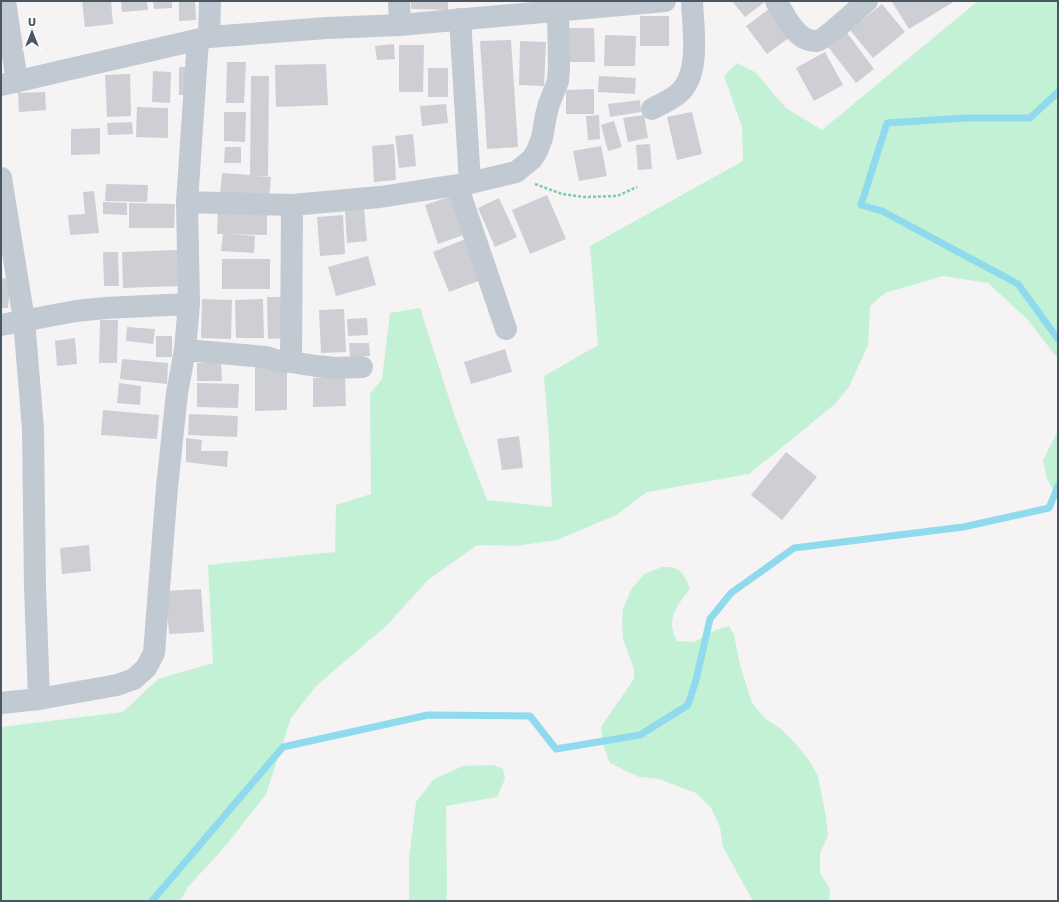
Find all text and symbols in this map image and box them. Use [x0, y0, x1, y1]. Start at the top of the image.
north arrow [12, 12, 52, 52]
text: U [28, 16, 36, 29]

